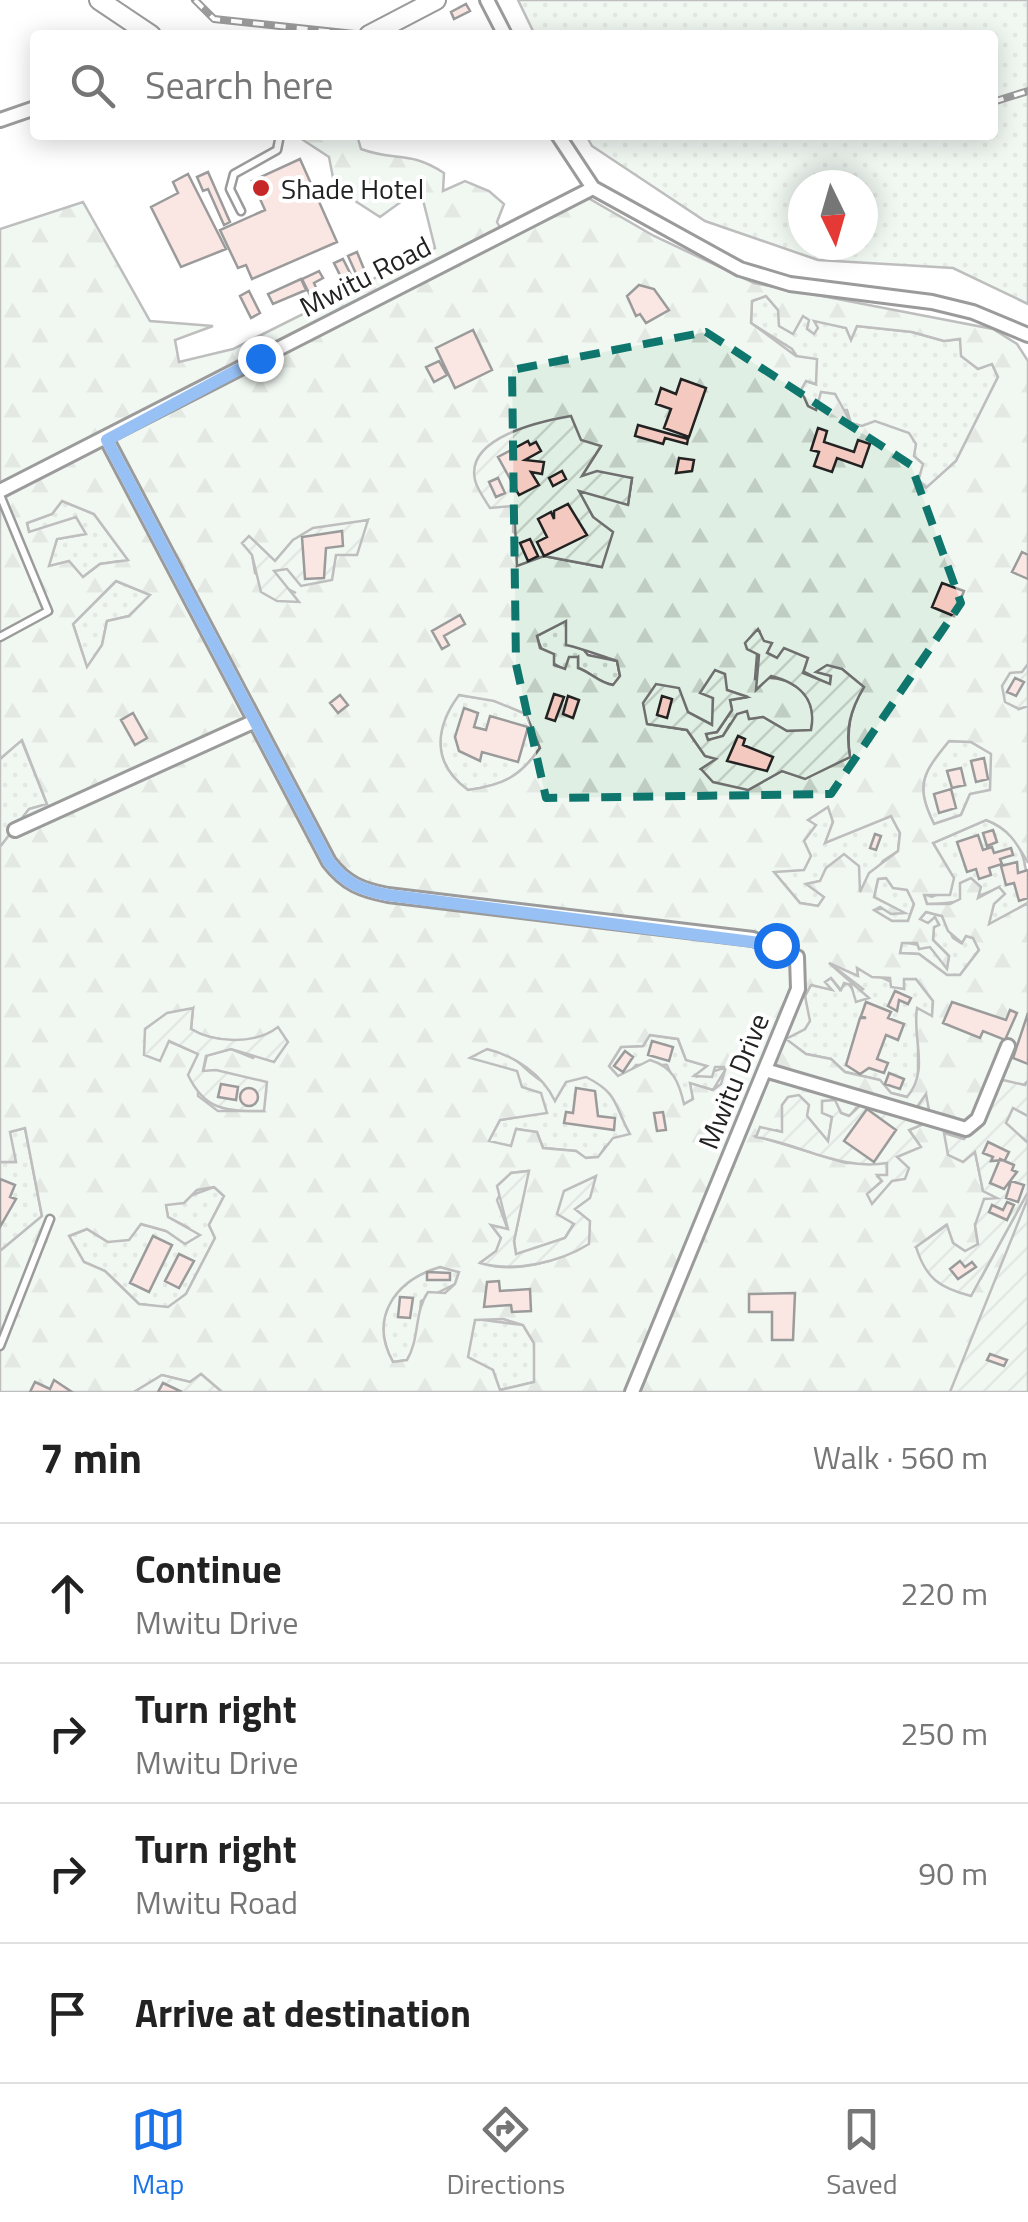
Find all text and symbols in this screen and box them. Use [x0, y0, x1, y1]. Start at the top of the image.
search box [30, 30, 998, 140]
text: Search here [145, 56, 333, 114]
icon: search [65, 58, 120, 113]
place label: Shade Hotel [281, 167, 424, 210]
north arrow [788, 170, 878, 260]
marker: Shade Hotel [250, 177, 272, 199]
street label: Mwitu Road [292, 225, 438, 327]
route end [238, 336, 284, 382]
route start [754, 923, 800, 969]
street label: Mwitu Drive [686, 1007, 780, 1155]
text: 7 min [40, 1425, 142, 1489]
text: Walk · 560 m [813, 1433, 988, 1481]
text: Continue [135, 1540, 282, 1598]
icon: ahead [40, 1566, 95, 1621]
text: 220 m [900, 1569, 988, 1617]
text: Mwitu Drive [135, 1598, 299, 1646]
text: Turn right [135, 1680, 297, 1738]
icon: right [40, 1706, 95, 1761]
text: 250 m [900, 1709, 988, 1757]
text: Mwitu Drive [135, 1738, 299, 1786]
text: Turn right [135, 1820, 297, 1878]
icon: right [40, 1846, 95, 1901]
text: 90 m [918, 1849, 988, 1897]
text: Mwitu Road [135, 1878, 298, 1926]
text: Arrive at destination [135, 1984, 471, 2042]
icon: arrive [40, 1986, 95, 2041]
tab: Map [131, 2102, 186, 2205]
tab: Directions [447, 2102, 565, 2205]
tab: Saved [826, 2102, 897, 2205]

